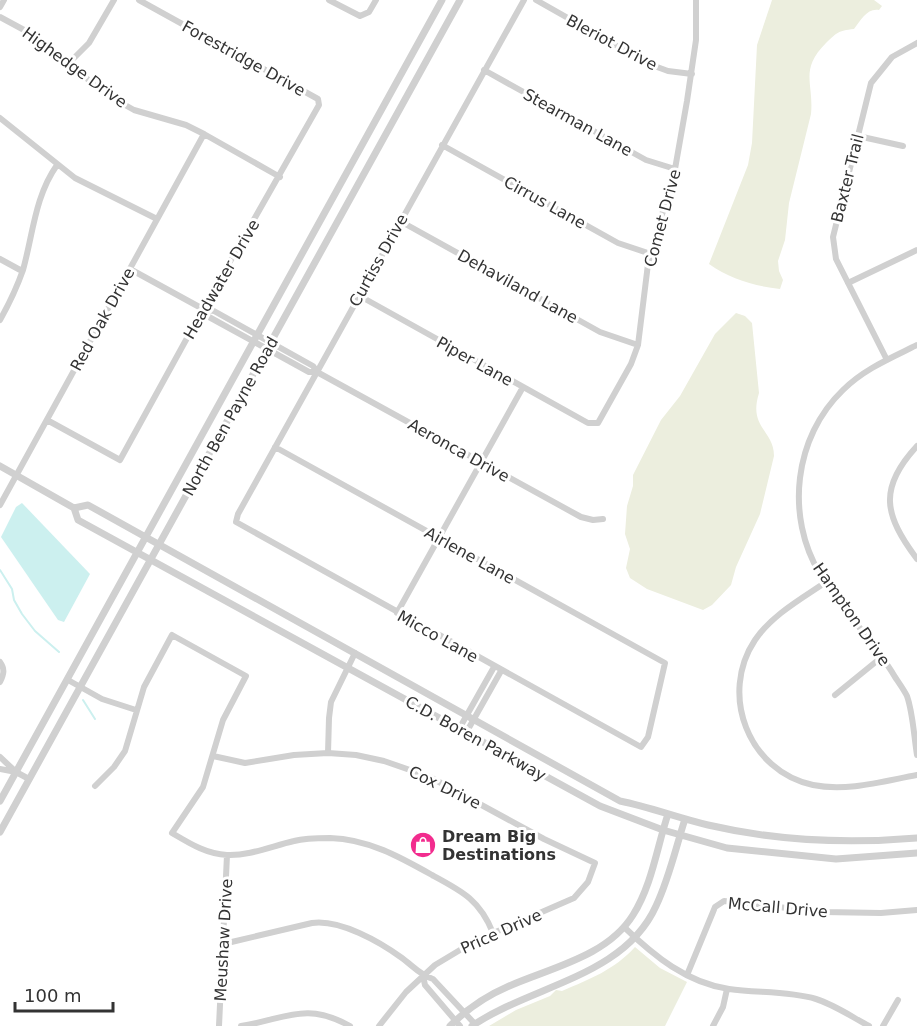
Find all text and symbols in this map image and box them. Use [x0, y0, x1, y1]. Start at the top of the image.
street label: Bleriot Drive [563, 11, 660, 74]
street label: Forestridge Drive [179, 17, 309, 100]
street label: Highedge Drive [19, 23, 131, 112]
street label: Stearman Lane [520, 85, 636, 160]
street label: Baxter Trail [827, 132, 868, 224]
street label: Comet Drive [640, 167, 685, 269]
street label: Cirrus Lane [500, 172, 589, 233]
street label: Curtiss Drive [345, 211, 412, 310]
street label: Headwater Drive [179, 216, 263, 343]
street label: Dehaviland Lane [454, 246, 581, 327]
street label: Red Oak Drive [66, 264, 139, 374]
street label: North Ben Payne Road [179, 333, 282, 499]
street label: Piper Lane [433, 333, 516, 390]
street label: Aeronca Drive [405, 415, 513, 486]
street label: Airlene Lane [421, 523, 518, 588]
street label: Hampton Drive [809, 559, 894, 670]
street label: Micco Lane [394, 606, 481, 666]
street label: C.D. Boren Parkway [402, 692, 549, 785]
street label: Cox Drive [406, 762, 484, 813]
place label: Dream Big Destinations [442, 827, 556, 864]
shop icon: Dream Big Destinations [408, 830, 438, 860]
street label: Meushaw Drive [211, 878, 236, 1002]
street label: McCall Drive [727, 894, 829, 921]
street label: Price Drive [458, 905, 545, 958]
scale bar [15, 975, 112, 1013]
text: 100 m [24, 985, 82, 1006]

